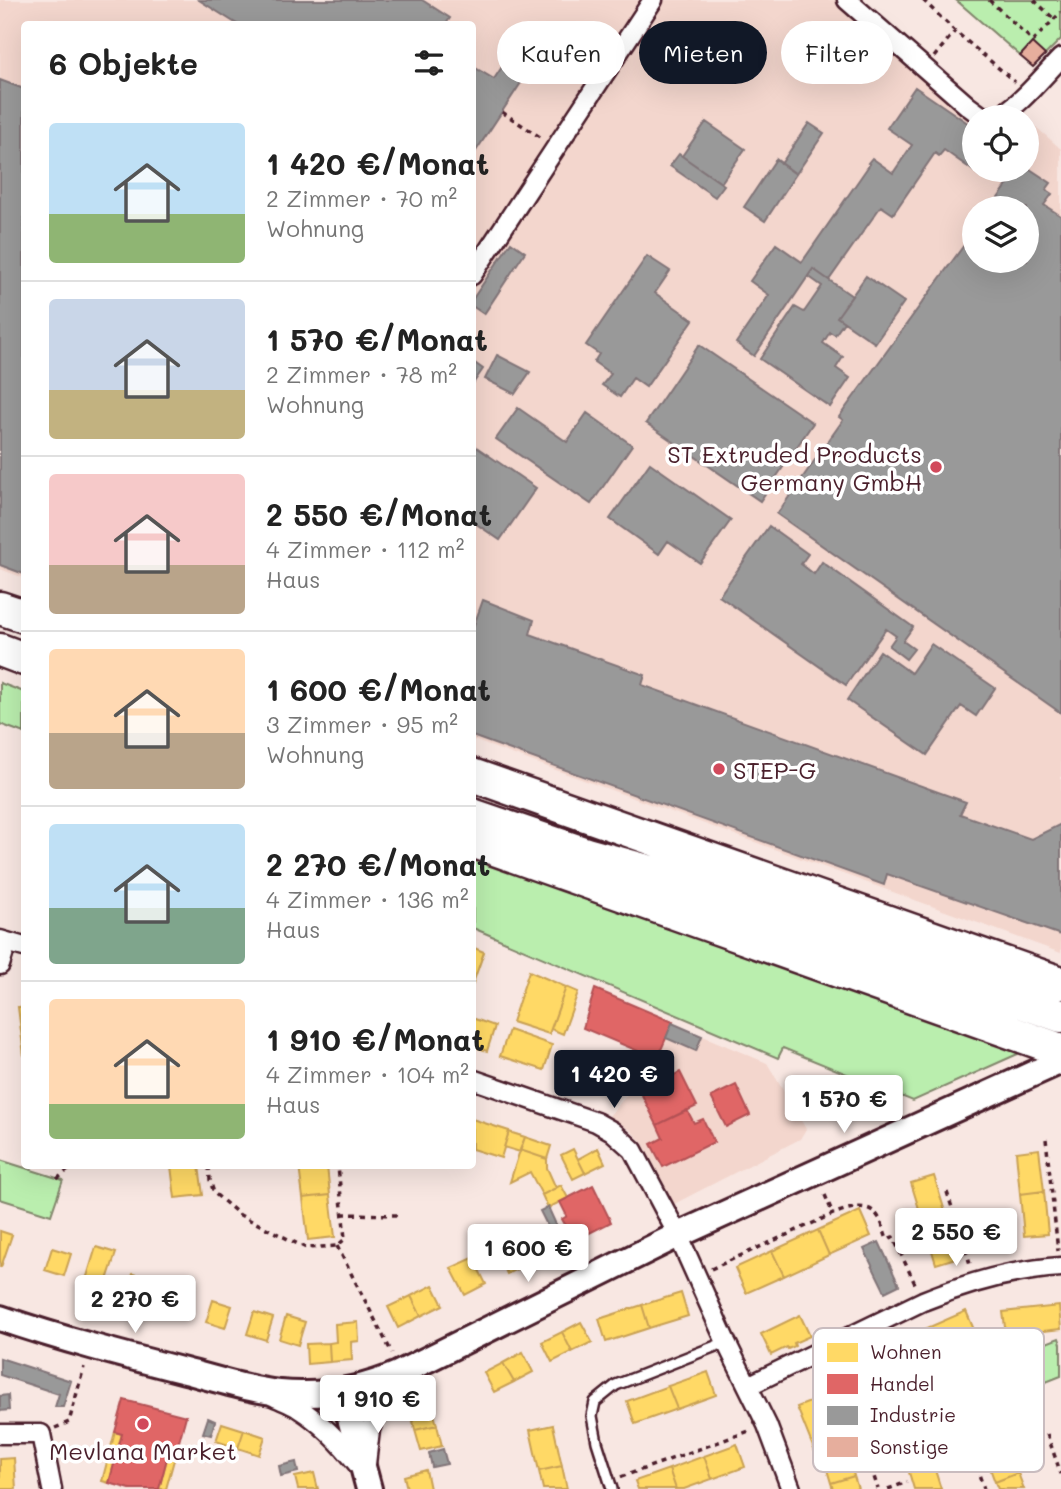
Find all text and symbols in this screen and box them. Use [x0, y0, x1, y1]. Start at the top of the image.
chip: Kaufen [497, 21, 625, 84]
chip: Mieten [639, 21, 767, 84]
chip: Filter [781, 21, 893, 84]
text: 6 Objekte [49, 43, 198, 83]
icon: filters [410, 44, 448, 82]
map controls [962, 105, 1039, 273]
button: locate [962, 105, 1039, 182]
text: 1 420 €/Monat [266, 143, 489, 183]
icon: home [105, 151, 189, 235]
text: 2 Zimmer · 70 m² [266, 183, 457, 213]
button: layers [962, 196, 1039, 273]
text: Wohnung [266, 213, 364, 243]
text: 1 570 €/Monat [266, 319, 488, 359]
icon: home [105, 327, 189, 411]
text: 2 Zimmer · 78 m² [266, 359, 457, 389]
text: Wohnung [266, 389, 364, 419]
place label: ST Extruded Products Germany GmbH [667, 438, 922, 497]
marker: ST Extruded Products Germany GmbH [928, 459, 944, 475]
text: 2 550 €/Monat [266, 494, 492, 534]
icon: home [105, 502, 189, 586]
text: 4 Zimmer · 112 m² [266, 534, 464, 564]
text: Haus [266, 564, 321, 594]
text: 1 600 €/Monat [266, 669, 491, 709]
icon: home [105, 677, 189, 761]
text: 3 Zimmer · 95 m² [266, 709, 458, 739]
text: Wohnung [266, 739, 364, 769]
place label: STEP-G [733, 754, 816, 785]
marker: STEP-G [711, 761, 727, 777]
text: 2 270 €/Monat [266, 844, 490, 884]
icon: home [105, 852, 189, 936]
text: 4 Zimmer · 136 m² [266, 884, 469, 914]
text: Haus [266, 914, 321, 944]
text: 1 910 €/Monat [266, 1019, 485, 1059]
icon: home [105, 1027, 189, 1111]
pin: 1 420 € [549, 1050, 679, 1110]
text: 1 420 € [570, 1058, 658, 1088]
text: 4 Zimmer · 104 m² [266, 1059, 469, 1089]
pin: 1 570 € [779, 1076, 909, 1135]
text: 1 570 € [801, 1083, 887, 1113]
text: Haus [266, 1089, 321, 1119]
pin: 2 550 € [891, 1208, 1021, 1268]
text: 2 550 € [911, 1216, 1001, 1246]
pin: 1 600 € [463, 1224, 593, 1284]
text: 1 600 € [484, 1232, 572, 1262]
pin: 2 270 € [70, 1276, 200, 1335]
text: 2 270 € [91, 1283, 179, 1313]
legend [813, 1328, 1044, 1472]
text: Wohnen [870, 1339, 941, 1364]
text: Handel [870, 1371, 935, 1396]
pin: 1 910 € [313, 1376, 443, 1435]
text: 1 910 € [336, 1383, 420, 1413]
text: Industrie [870, 1402, 956, 1427]
marker: Mevlana Market [135, 1416, 151, 1432]
text: Sonstige [870, 1434, 949, 1459]
place label: Mevlana Market [49, 1435, 237, 1466]

